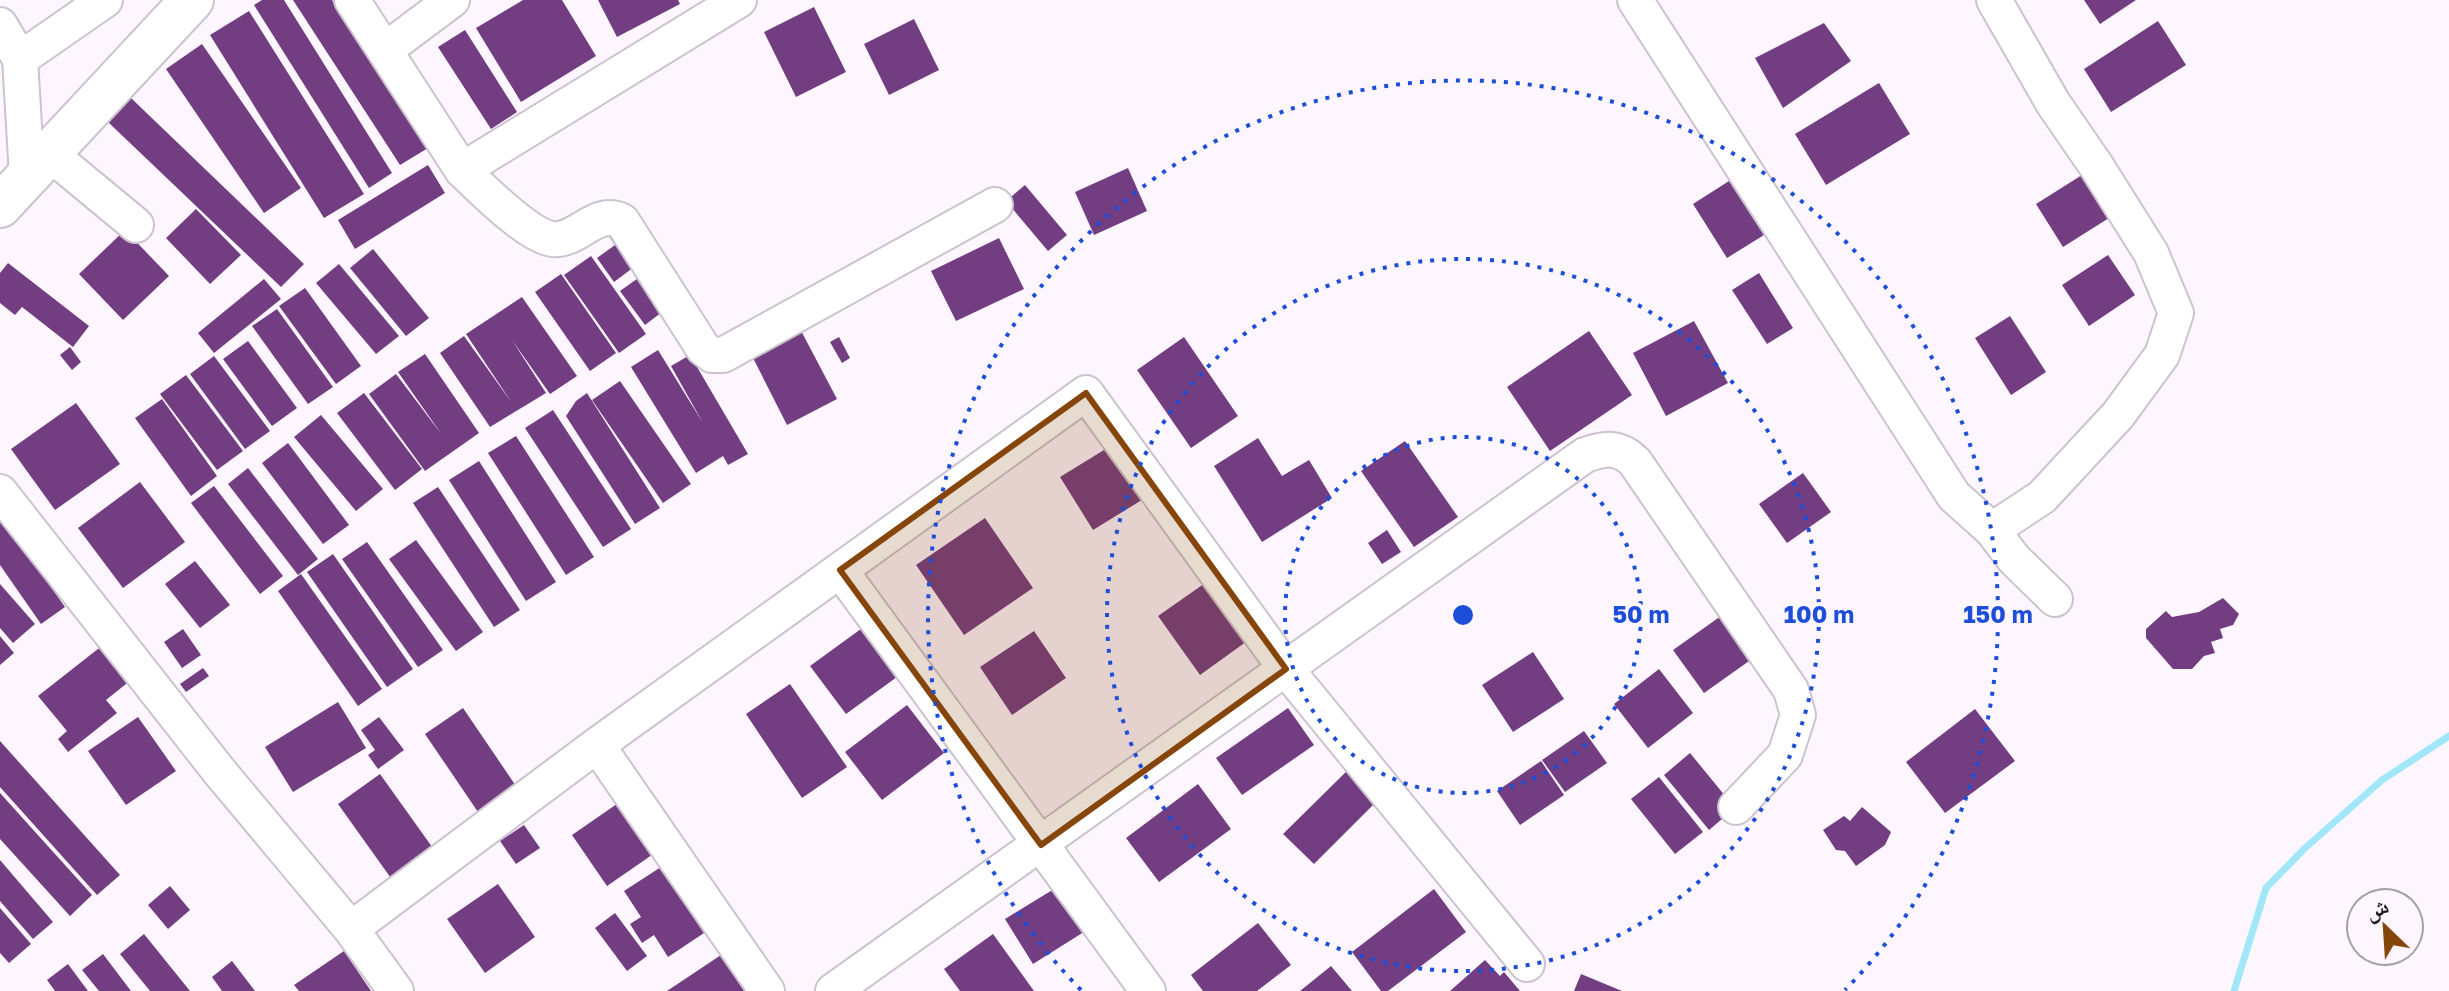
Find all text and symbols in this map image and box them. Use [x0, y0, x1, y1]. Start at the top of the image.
text: 50 m [1612, 599, 1670, 628]
text: 100 m [1784, 599, 1854, 628]
text: 150 m [1963, 599, 2033, 628]
centre of rings [1449, 601, 1477, 629]
north arrow [2345, 887, 2425, 967]
text: ش [2360, 891, 2393, 926]

